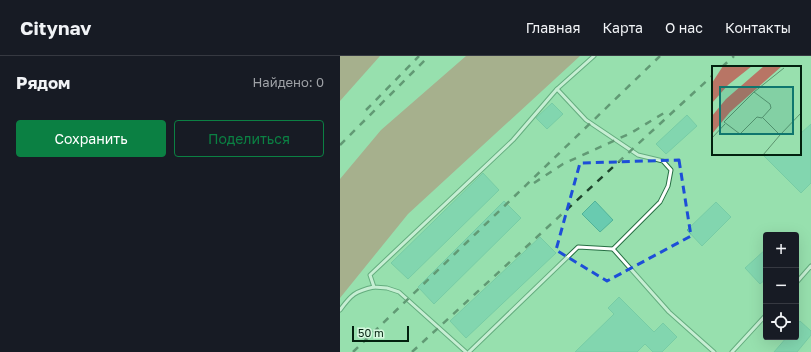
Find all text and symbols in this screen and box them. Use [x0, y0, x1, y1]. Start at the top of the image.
text: Citynav [20, 16, 92, 39]
text: Главная [526, 19, 580, 36]
text: Карта [602, 19, 643, 36]
text: О нас [665, 19, 703, 36]
text: Контакты [725, 19, 791, 36]
inset map [712, 66, 801, 155]
text: Рядом [16, 72, 70, 93]
text: Найдено: 0 [252, 74, 324, 90]
button: Сохранить [16, 120, 166, 157]
button: Поделиться [174, 120, 324, 157]
map controls [763, 232, 799, 340]
button: + [763, 232, 799, 268]
button: − [763, 268, 799, 304]
button: locate [763, 304, 799, 340]
scale bar [352, 324, 409, 343]
text: 50 m [358, 326, 384, 339]

